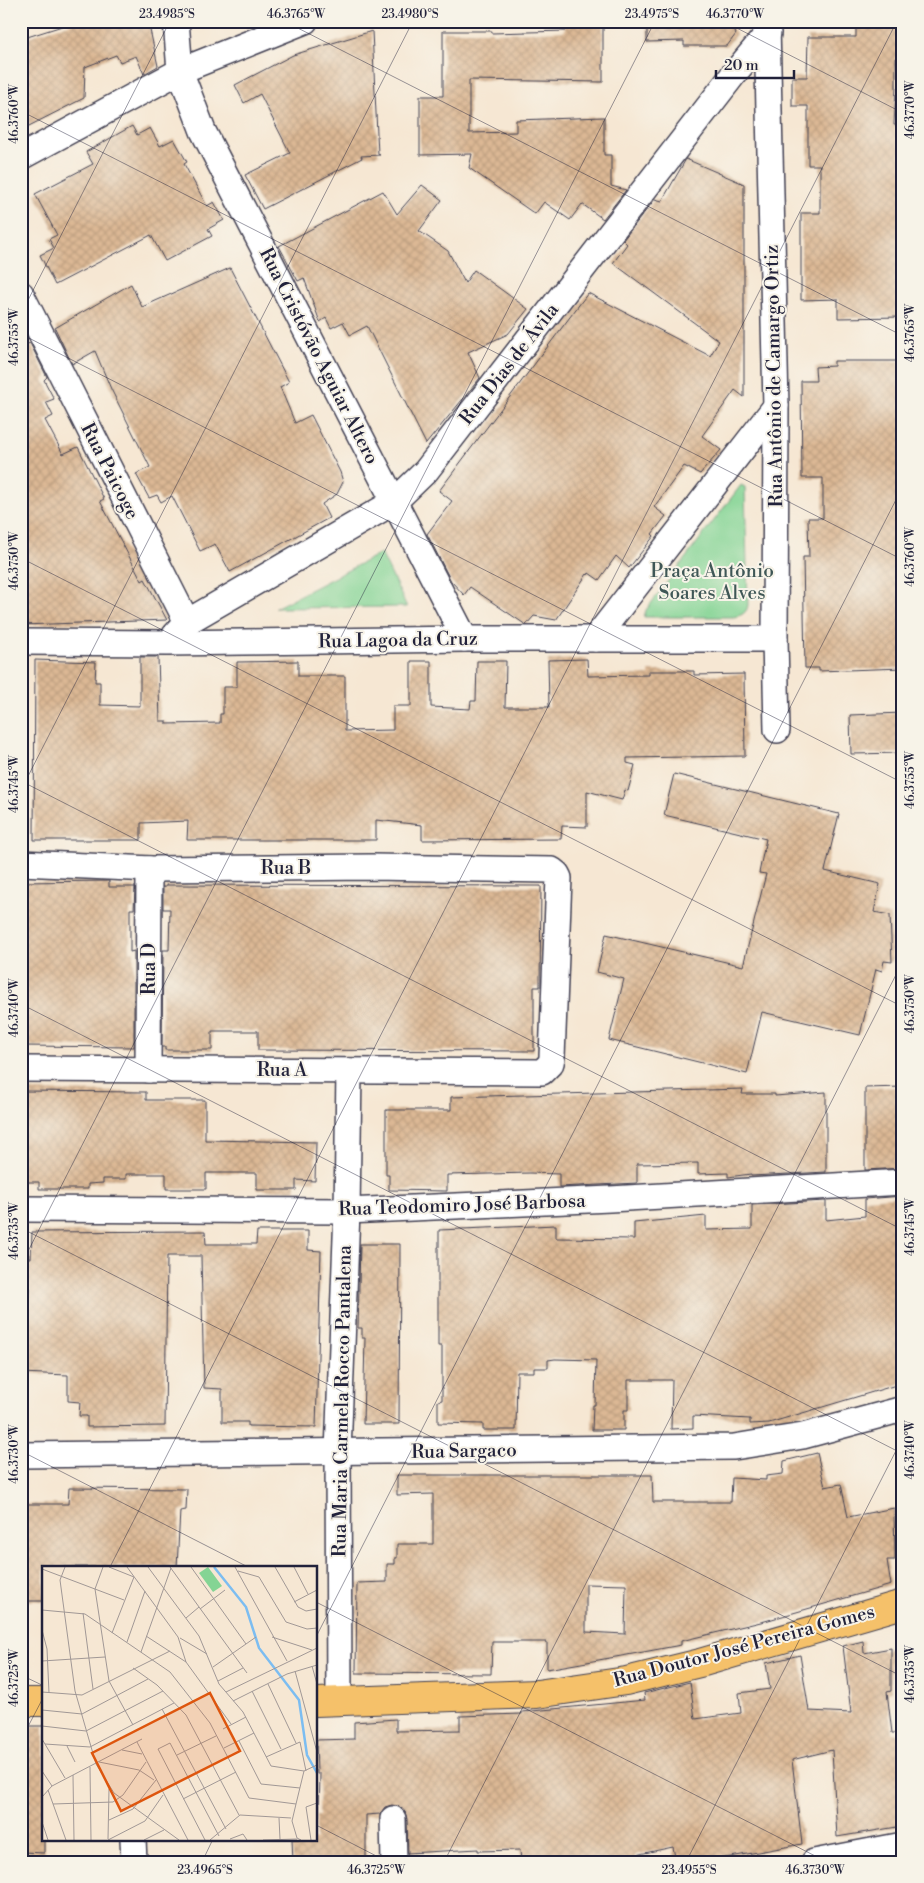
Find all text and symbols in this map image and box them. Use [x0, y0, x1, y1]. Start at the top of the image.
text: 23.4985°S [139, 7, 195, 22]
text: 46.3765°W [267, 7, 326, 22]
text: 23.4980°S [381, 7, 439, 22]
text: 23.4975°S [625, 7, 679, 22]
text: 46.3770°W [706, 7, 765, 22]
scale bar [716, 48, 794, 80]
text: 20 m [724, 56, 759, 75]
text: 46.3770°W [903, 80, 918, 139]
text: 46.3760°W [7, 83, 22, 144]
street label: Rua Cristóvão Aguiar Altero [254, 244, 384, 468]
street label: Rua Antônio de Camargo Ortiz [760, 244, 788, 508]
street label: Rua Dias de Ávila [453, 297, 564, 430]
text: 46.3765°W [903, 303, 918, 362]
text: 46.3755°W [7, 307, 22, 366]
street label: Rua Paicoge [76, 419, 144, 523]
text: 46.3760°W [903, 526, 918, 587]
text: 46.3750°W [7, 530, 22, 591]
park label: Praça Antônio Soares Alves [650, 559, 774, 605]
street label: Rua Lagoa da Cruz [318, 627, 478, 653]
text: 46.3755°W [903, 750, 918, 809]
text: 46.3745°W [7, 754, 22, 813]
street label: Rua B [261, 856, 311, 880]
street label: Rua D [137, 943, 161, 995]
text: 46.3750°W [903, 973, 918, 1034]
text: 46.3740°W [7, 977, 22, 1038]
street label: Rua A [257, 1058, 308, 1082]
street label: Rua Teodomiro José Barbosa [338, 1189, 586, 1221]
text: 46.3745°W [903, 1197, 918, 1256]
text: 46.3735°W [7, 1201, 22, 1260]
street label: Rua Maria Carmela Rocco Pantalena [327, 1244, 357, 1557]
text: 46.3740°W [903, 1419, 918, 1480]
text: 46.3730°W [7, 1423, 22, 1484]
street label: Rua Sargaco [411, 1438, 517, 1464]
inset map [42, 1566, 318, 1840]
street label: Rua Doutor José Pereira Gomes [611, 1599, 877, 1693]
text: 46.3735°W [903, 1644, 918, 1703]
text: 46.3725°W [7, 1648, 22, 1707]
text: 23.4965°S [177, 1863, 233, 1878]
text: 46.3725°W [347, 1863, 406, 1878]
text: 23.4955°S [661, 1863, 717, 1878]
text: 46.3730°W [785, 1863, 846, 1878]

